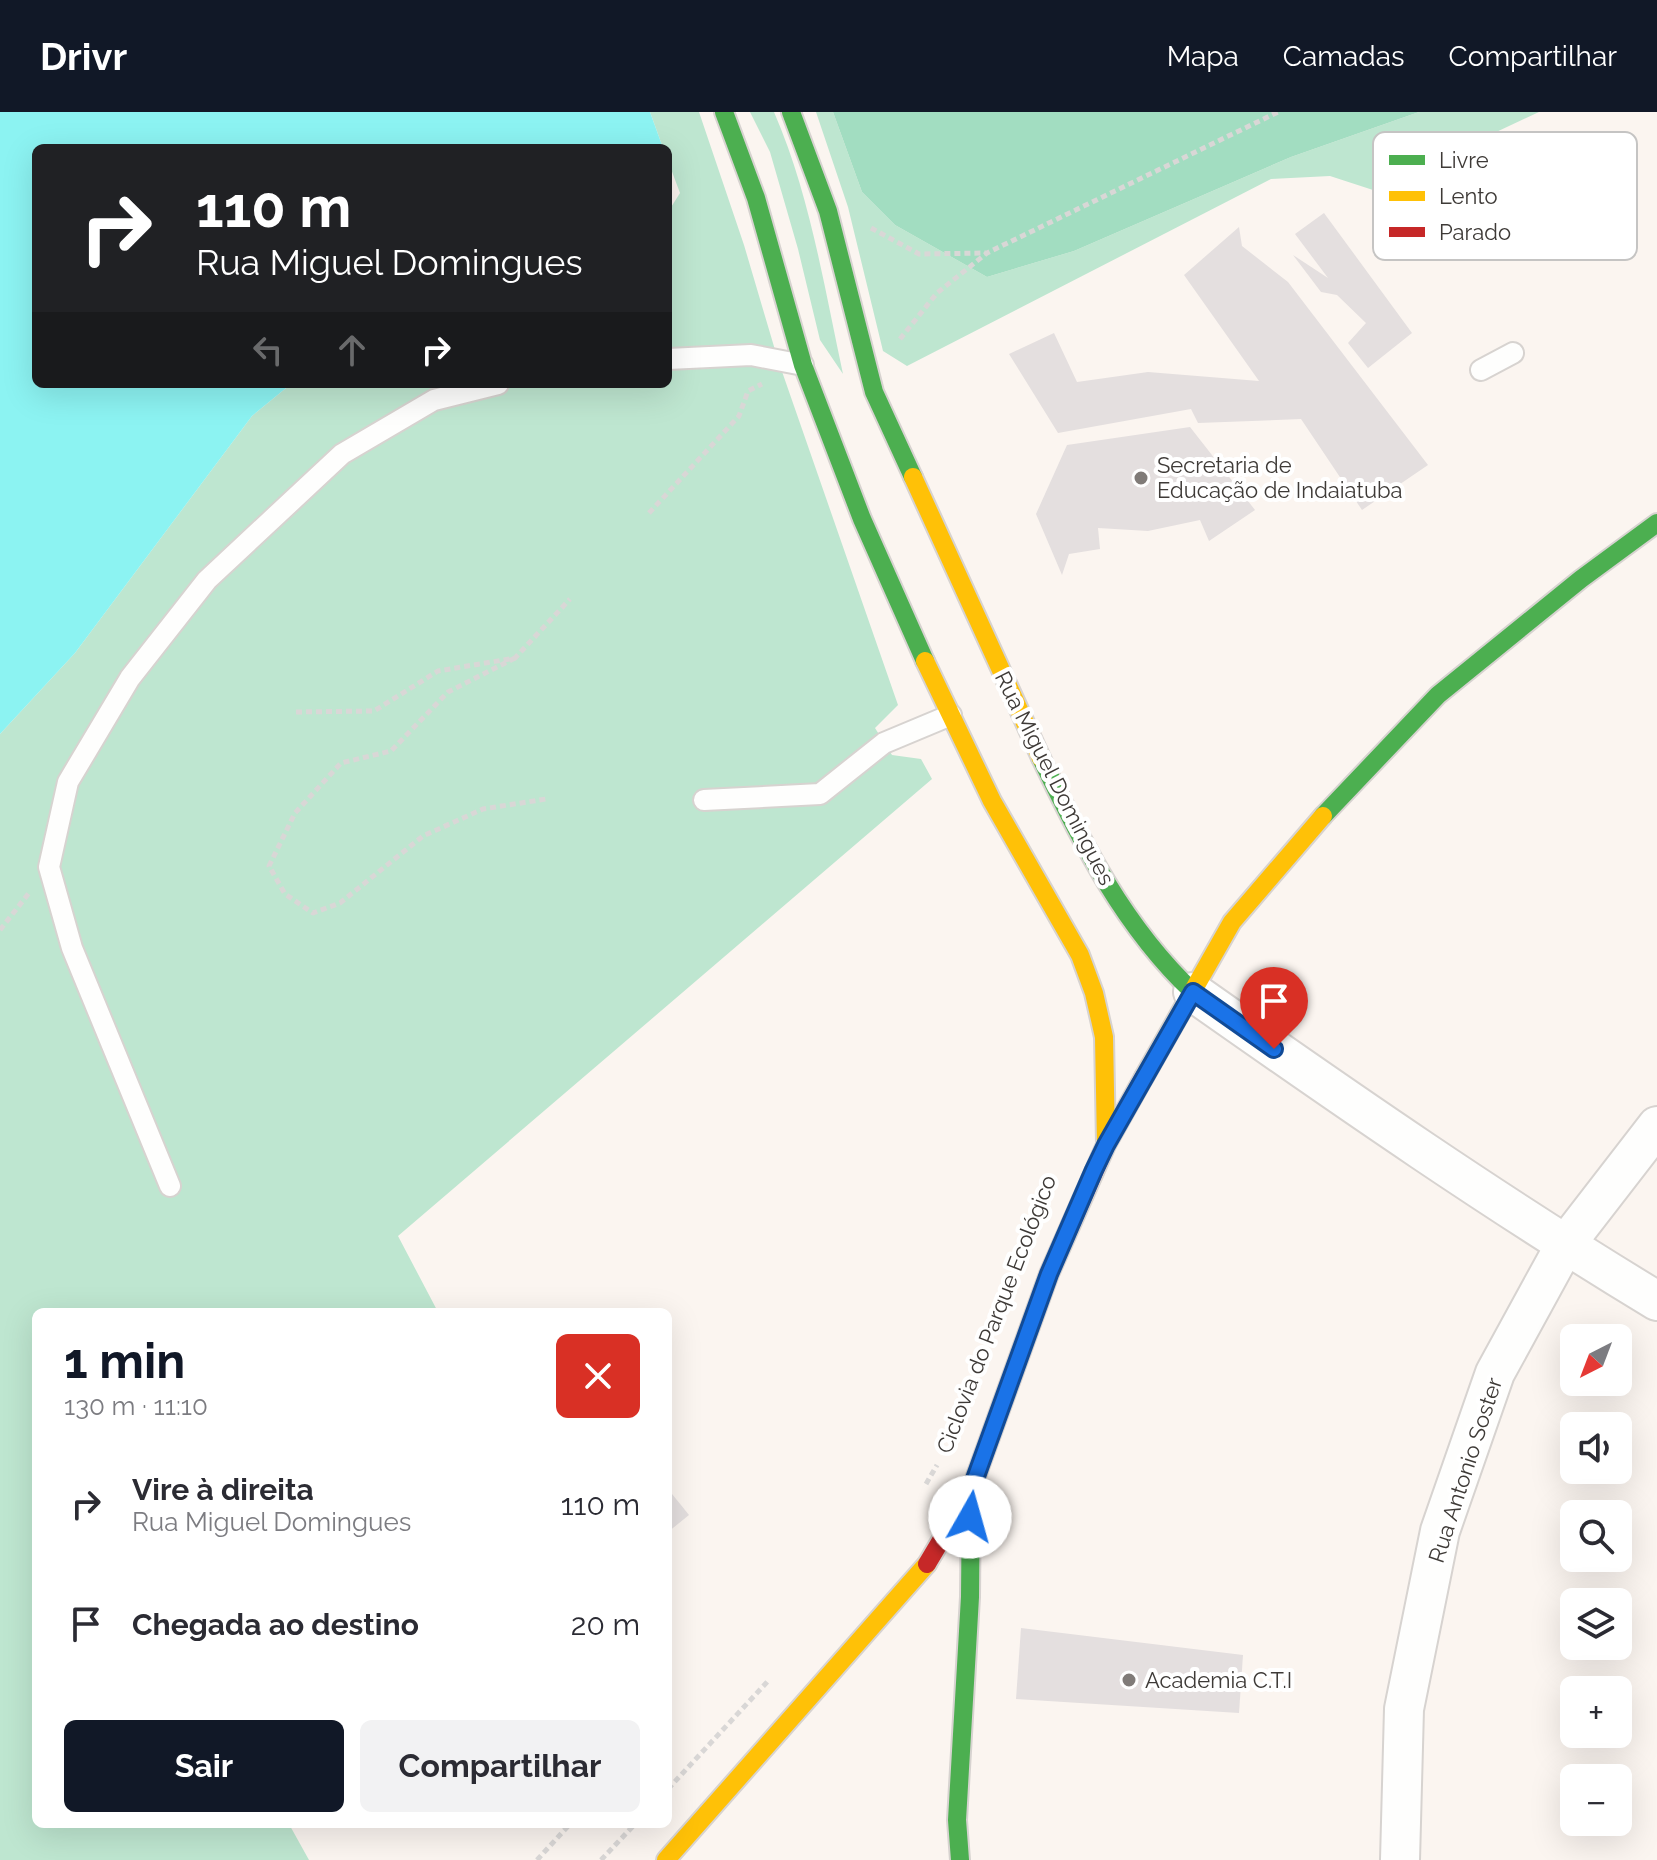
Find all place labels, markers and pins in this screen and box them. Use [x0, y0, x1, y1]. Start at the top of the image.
place label: Secretaria de Educação de Indaiatuba [1157, 452, 1403, 503]
marker: Secretaria de Educação de Indaiatuba [1132, 469, 1150, 487]
pin [1240, 967, 1308, 1049]
place label: Academia C.T.I [1145, 1667, 1292, 1693]
marker: Academia C.T.I [1120, 1671, 1138, 1689]

